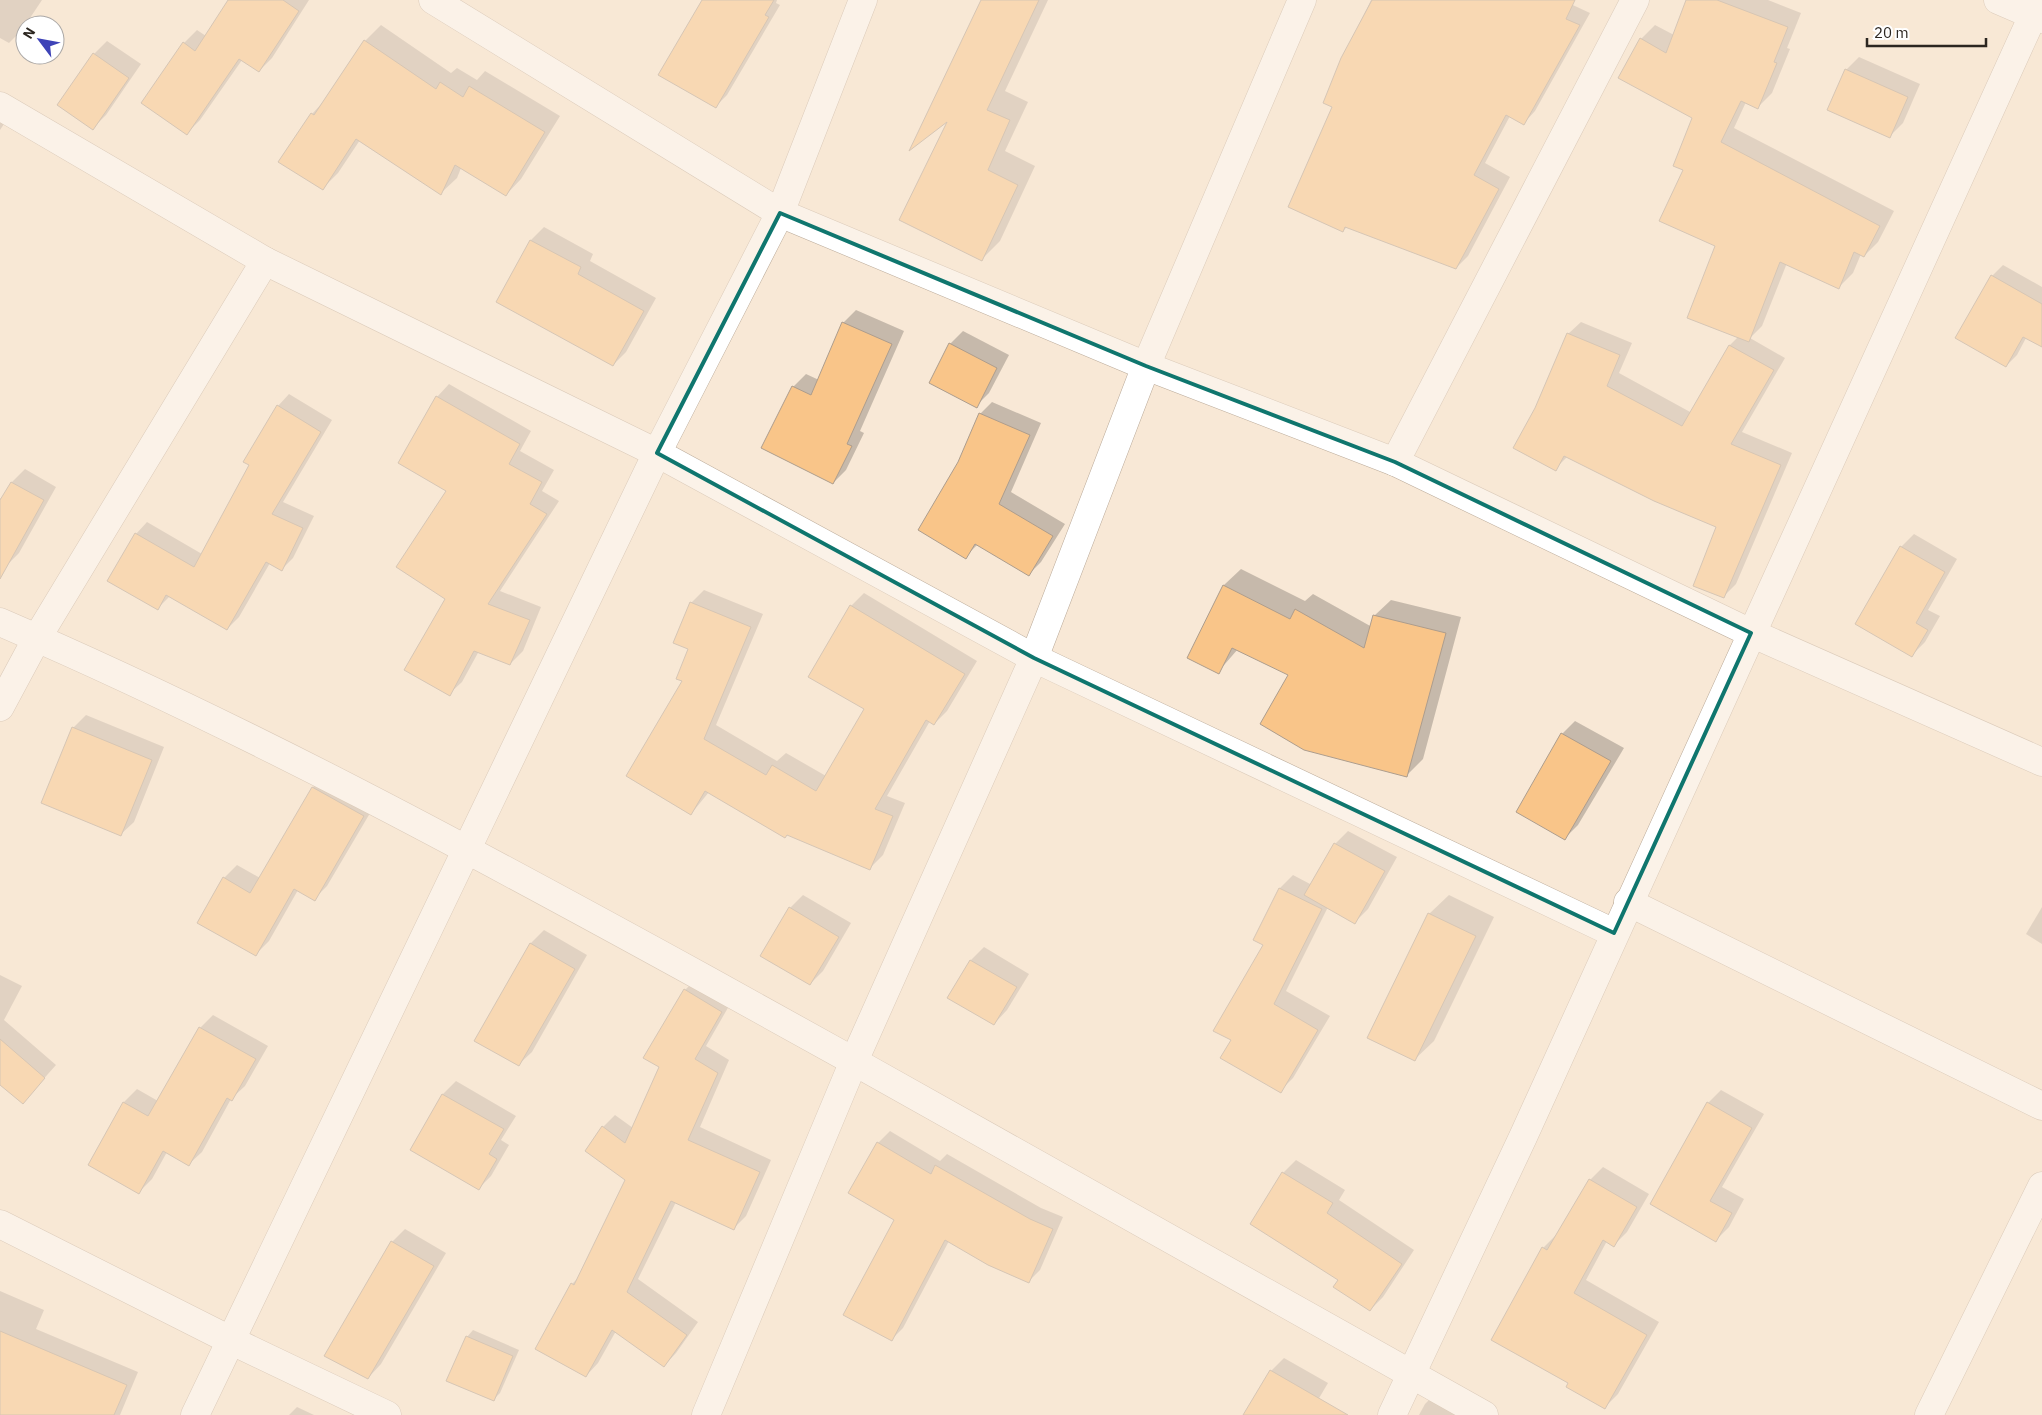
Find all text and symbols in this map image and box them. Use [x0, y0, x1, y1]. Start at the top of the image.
north arrow [15, 15, 65, 65]
scale bar [1867, 15, 1986, 47]
text: 20 m [1874, 23, 1909, 42]
text: N [19, 24, 39, 42]

